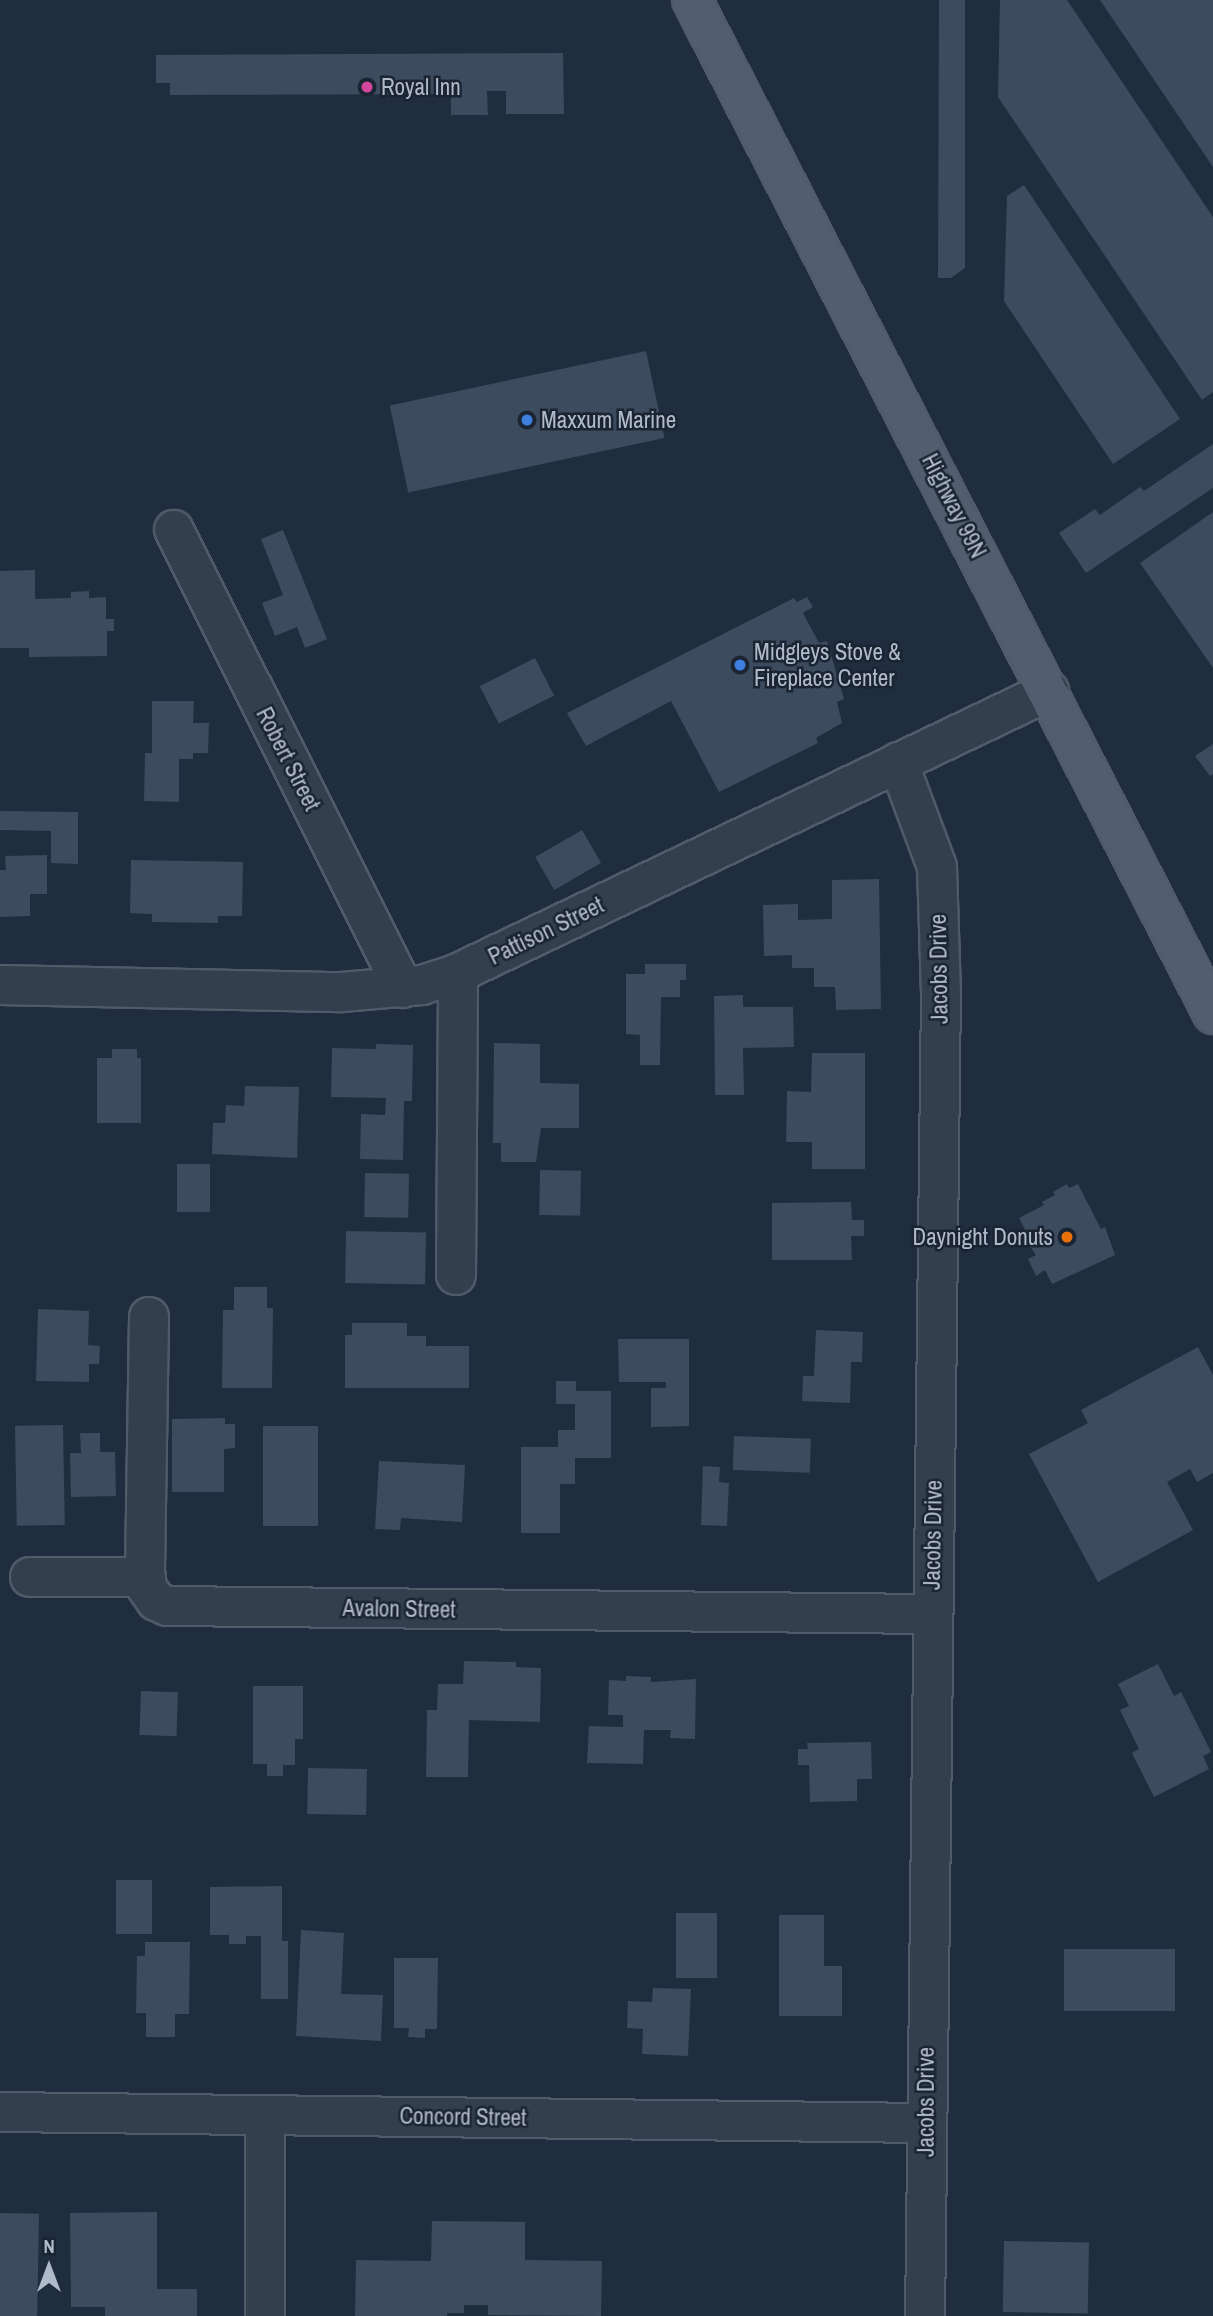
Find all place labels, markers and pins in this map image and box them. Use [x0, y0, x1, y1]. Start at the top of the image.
place label: Royal Inn [381, 73, 461, 101]
marker: Royal Inn [359, 79, 375, 95]
place label: Maxxum Marine [541, 406, 676, 434]
marker: Maxxum Marine [519, 412, 535, 428]
place label: Midgleys Stove & Fireplace Center [754, 638, 901, 692]
marker: Midgleys Stove & Fireplace Center [732, 657, 748, 673]
place label: Daynight Donuts [913, 1223, 1053, 1251]
marker: Daynight Donuts [1059, 1229, 1075, 1245]

